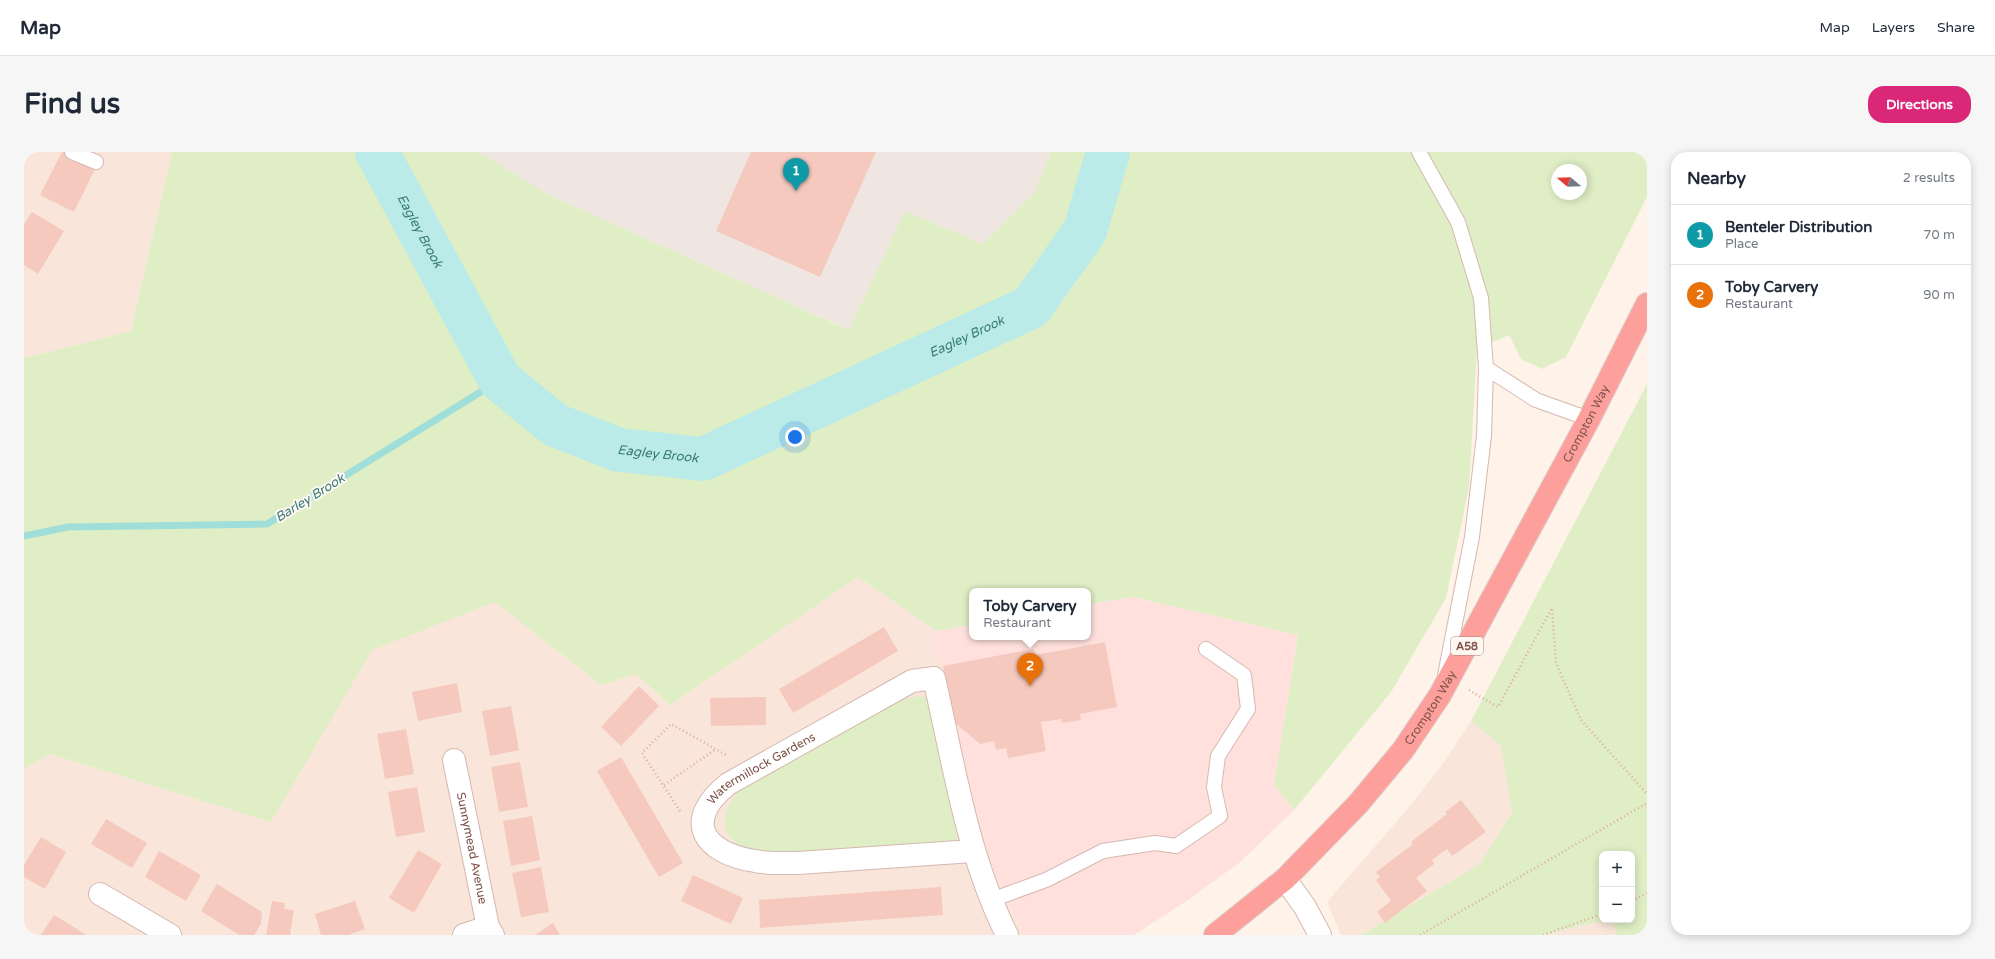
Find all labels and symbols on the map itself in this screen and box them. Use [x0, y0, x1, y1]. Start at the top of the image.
pin: 1 [783, 158, 809, 191]
north arrow [1551, 164, 1587, 200]
water label: Eagley Brook [393, 192, 446, 272]
water label: Eagley Brook [927, 312, 1008, 361]
street label: Crompton Way [1560, 382, 1612, 465]
your location [785, 427, 805, 447]
water label: Eagley Brook [617, 442, 700, 467]
water label: Barley Brook [272, 470, 348, 526]
road number: A58 [1451, 637, 1483, 655]
pin: 2 [1017, 653, 1043, 686]
street label: Crompton Way [1401, 668, 1459, 748]
street label: Watermillock Gardens [704, 729, 818, 807]
street label: Sunnymead Avenue [454, 791, 490, 906]

